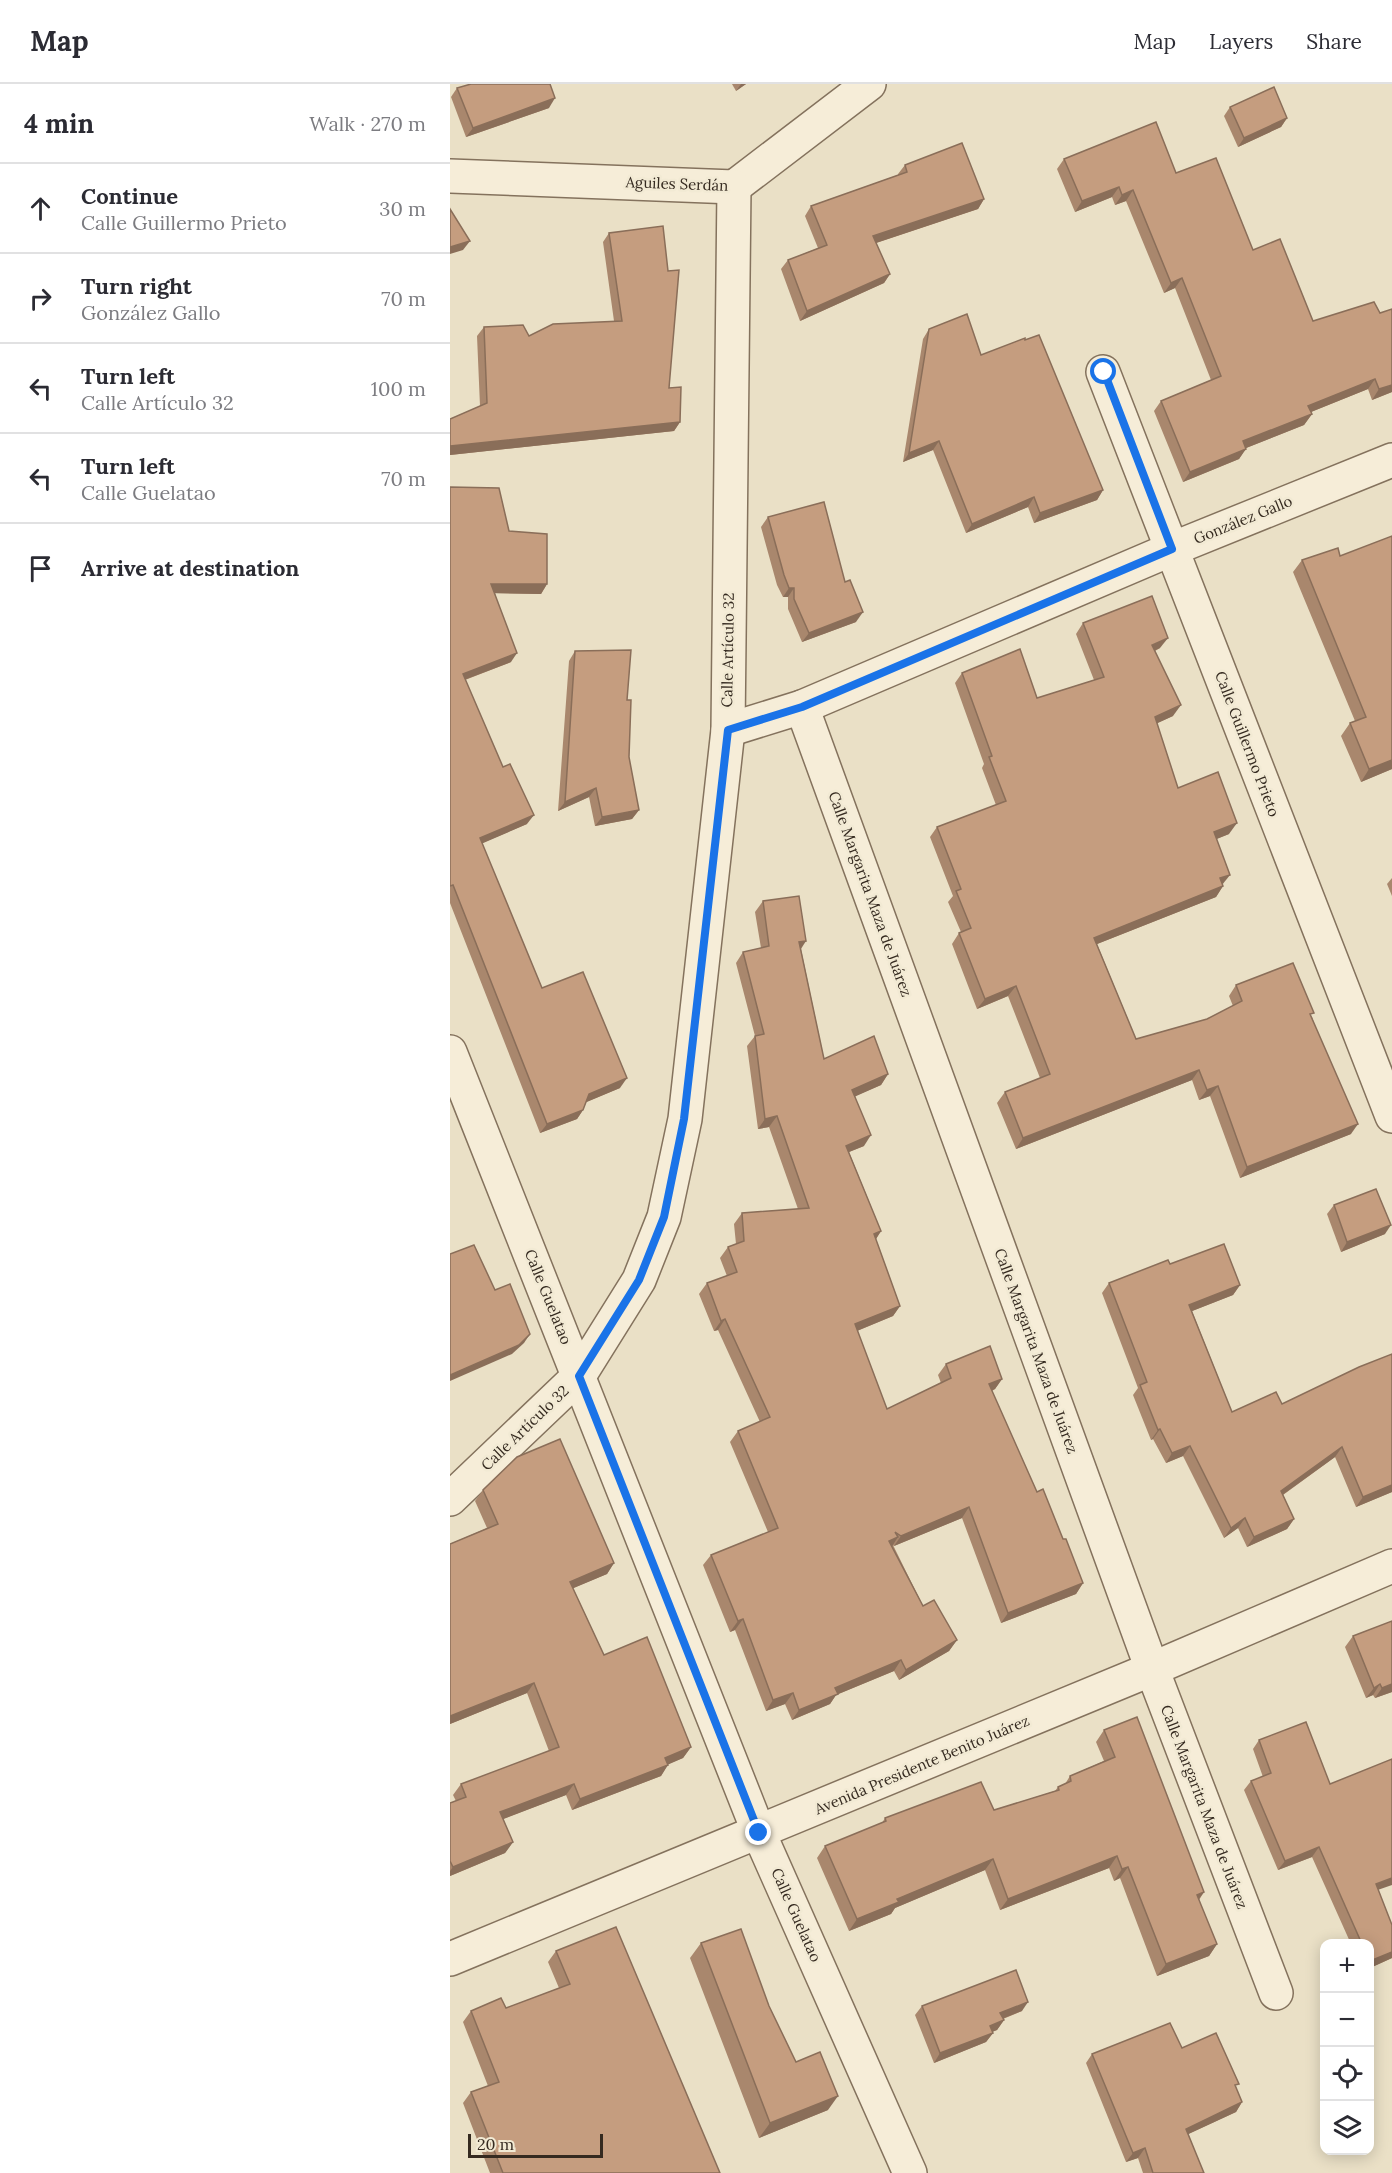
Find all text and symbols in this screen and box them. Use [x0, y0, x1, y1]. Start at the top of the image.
text: Map [30, 23, 89, 59]
text: Map [1133, 28, 1176, 55]
text: Layers [1209, 28, 1273, 55]
text: Share [1306, 28, 1362, 55]
text: 4 min [24, 107, 94, 140]
text: Walk · 270 m [309, 111, 426, 136]
street label: Aguiles Serdán [624, 172, 729, 195]
text: Continue [81, 182, 178, 210]
icon: ahead [24, 192, 57, 225]
text: 30 m [379, 196, 426, 221]
text: Calle Guillermo Prieto [81, 210, 287, 235]
text: Turn right [81, 272, 192, 300]
icon: right [24, 282, 57, 315]
text: 70 m [381, 286, 426, 311]
text: González Gallo [81, 300, 220, 325]
route start [1090, 358, 1116, 384]
text: Turn left [81, 362, 175, 390]
icon: left [24, 372, 57, 405]
text: 100 m [371, 376, 426, 401]
text: Calle Artículo 32 [81, 390, 234, 415]
text: Turn left [81, 452, 175, 480]
icon: left [24, 462, 57, 495]
text: 70 m [381, 466, 426, 491]
text: Calle Guelatao [81, 480, 216, 505]
street label: González Gallo [1191, 491, 1295, 548]
icon: arrive [24, 552, 57, 585]
text: Arrive at destination [81, 554, 299, 582]
street label: Calle Artículo 32 [717, 593, 738, 707]
street label: Calle Guillermo Prieto [1211, 668, 1284, 819]
street label: Calle Margarita Maza de Juárez [824, 789, 917, 999]
street label: Calle Guelatao [521, 1246, 576, 1347]
street label: Calle Margarita Maza de Juárez [990, 1246, 1083, 1456]
street label: Calle Artículo 32 [477, 1381, 572, 1474]
street label: Calle Margarita Maza de Juárez [1157, 1702, 1252, 1912]
street label: Avenida Presidente Benito Juárez [811, 1711, 1032, 1819]
route end [745, 1819, 771, 1845]
street label: Calle Guelatao [767, 1865, 826, 1965]
map controls [1320, 1939, 1374, 2155]
button: + [1320, 1939, 1374, 1993]
button: − [1320, 1993, 1374, 2047]
button: locate [1320, 2047, 1374, 2101]
button: layers [1320, 2101, 1374, 2155]
scale bar [468, 2131, 603, 2158]
text: 20 m [477, 2134, 514, 2154]

